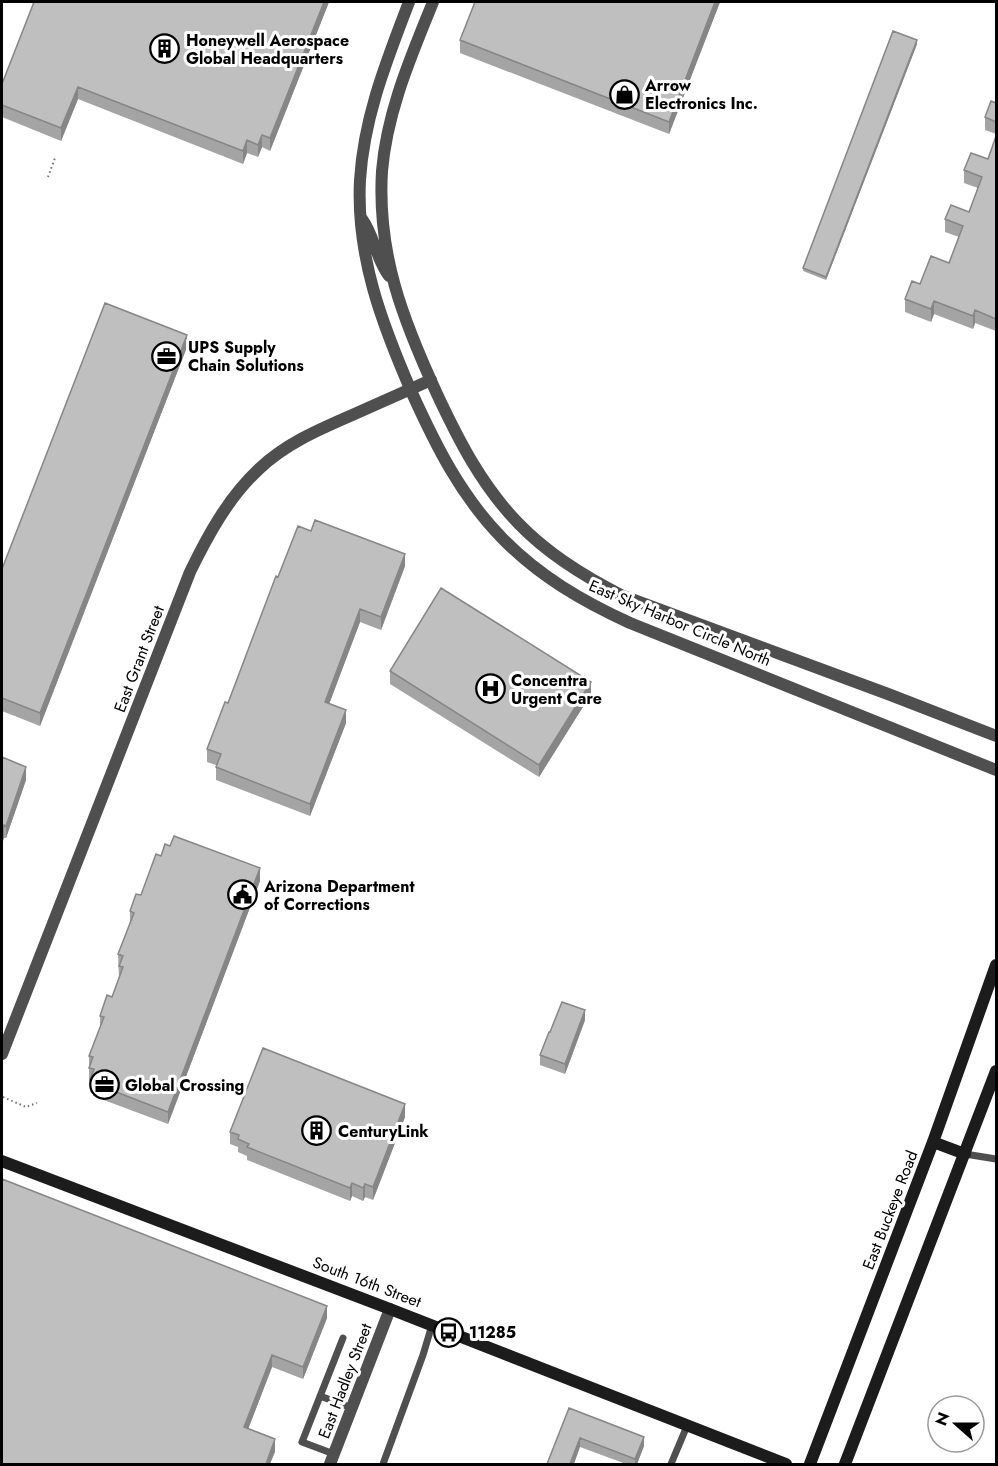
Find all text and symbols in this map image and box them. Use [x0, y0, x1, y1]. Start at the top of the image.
place label: Honeywell Aerospace Global Headquarters [186, 29, 349, 70]
building icon: Honeywell Aerospace Global Headquarters [149, 33, 181, 65]
place label: Arrow Electronics Inc. [644, 74, 758, 115]
shop icon: Arrow Electronics Inc. [608, 78, 640, 110]
place label: UPS Supply Chain Solutions [188, 336, 304, 377]
office icon: UPS Supply Chain Solutions [151, 340, 183, 372]
street label: East Sky Harbor Circle North [585, 574, 775, 672]
street label: East Grant Street [108, 602, 170, 716]
place label: Concentra Urgent Care [511, 669, 602, 710]
hospital icon: Concentra Urgent Care [474, 673, 506, 705]
place label: Arizona Department of Corrections [263, 875, 415, 916]
public building icon: Arizona Department of Corrections [227, 879, 259, 911]
office icon: Global Crossing [88, 1069, 120, 1101]
place label: Global Crossing [125, 1074, 244, 1097]
building icon: CenturyLink [301, 1115, 333, 1147]
place label: CenturyLink [338, 1120, 429, 1143]
street label: East Buckeye Road [857, 1147, 923, 1273]
street label: South 16th Street [309, 1251, 425, 1313]
bus stop icon: 11285 [432, 1316, 464, 1348]
street label: East Hadley Street [312, 1320, 378, 1442]
place label: 11285 [469, 1321, 516, 1344]
north arrow [926, 1394, 986, 1454]
text: N [929, 1409, 955, 1429]

